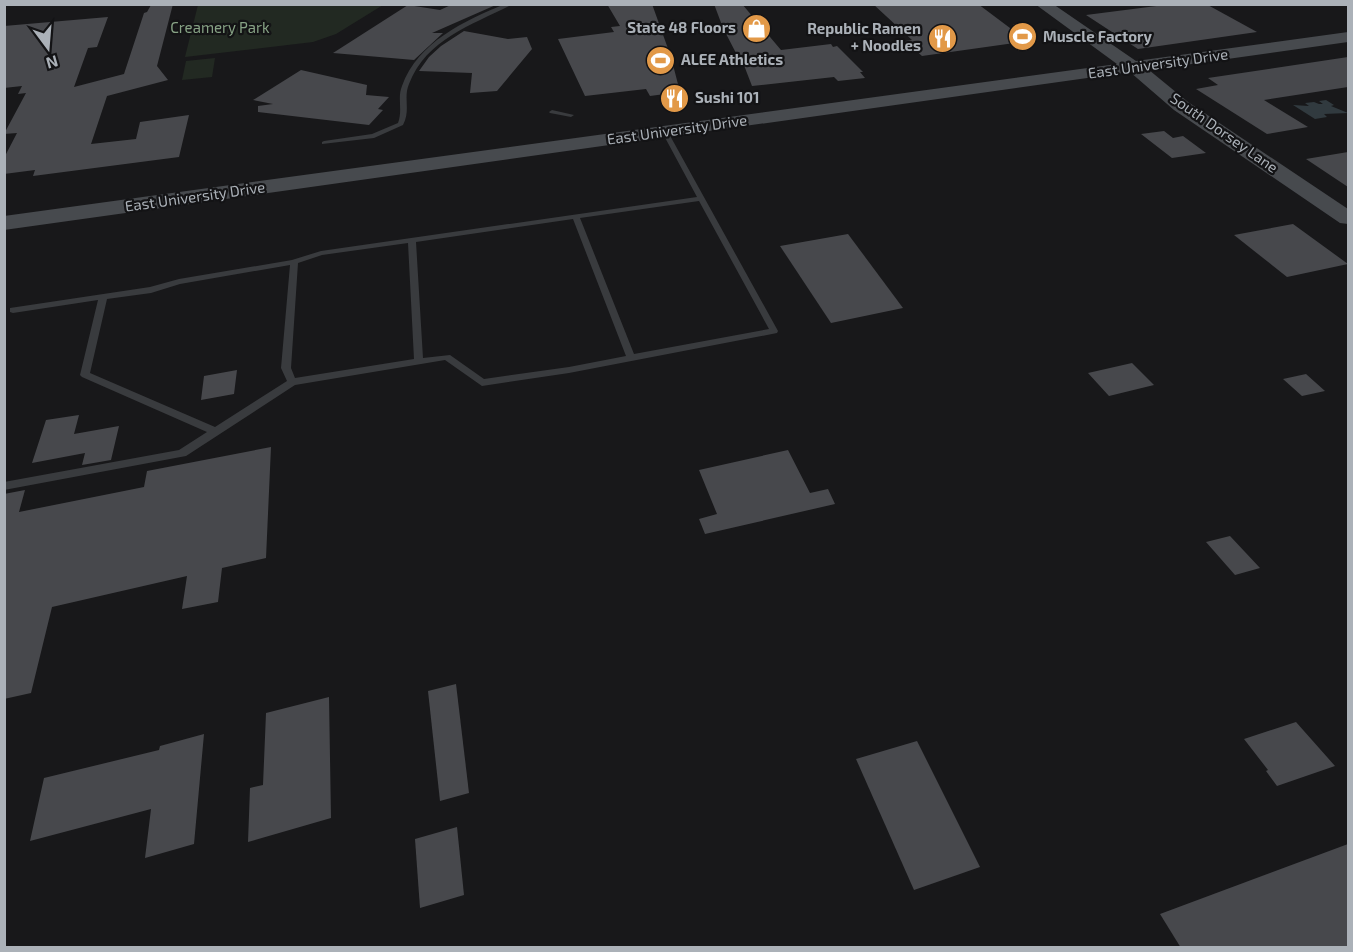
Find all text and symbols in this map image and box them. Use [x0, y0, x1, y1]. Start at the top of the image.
shop icon: State 48 Floors [741, 12, 773, 44]
north arrow [18, 18, 78, 78]
park label: Creamery Park [170, 18, 270, 36]
place label: State 48 Floors [627, 18, 736, 36]
place label: Republic Ramen + Noodles [807, 19, 921, 54]
sports icon: Muscle Factory [1006, 21, 1038, 53]
restaurant icon: Republic Ramen + Noodles [926, 22, 958, 54]
place label: Muscle Factory [1043, 27, 1152, 46]
sports icon: ALEE Athletics [644, 44, 676, 76]
street label: East University Drive [1087, 44, 1229, 82]
place label: ALEE Athletics [681, 50, 783, 68]
text: N [44, 52, 60, 74]
restaurant icon: Sushi 101 [658, 82, 690, 114]
place label: Sushi 101 [695, 88, 759, 106]
street label: South Dorsey Lane [1167, 88, 1282, 176]
street label: East University Drive [606, 110, 748, 148]
street label: East University Drive [124, 177, 266, 215]

